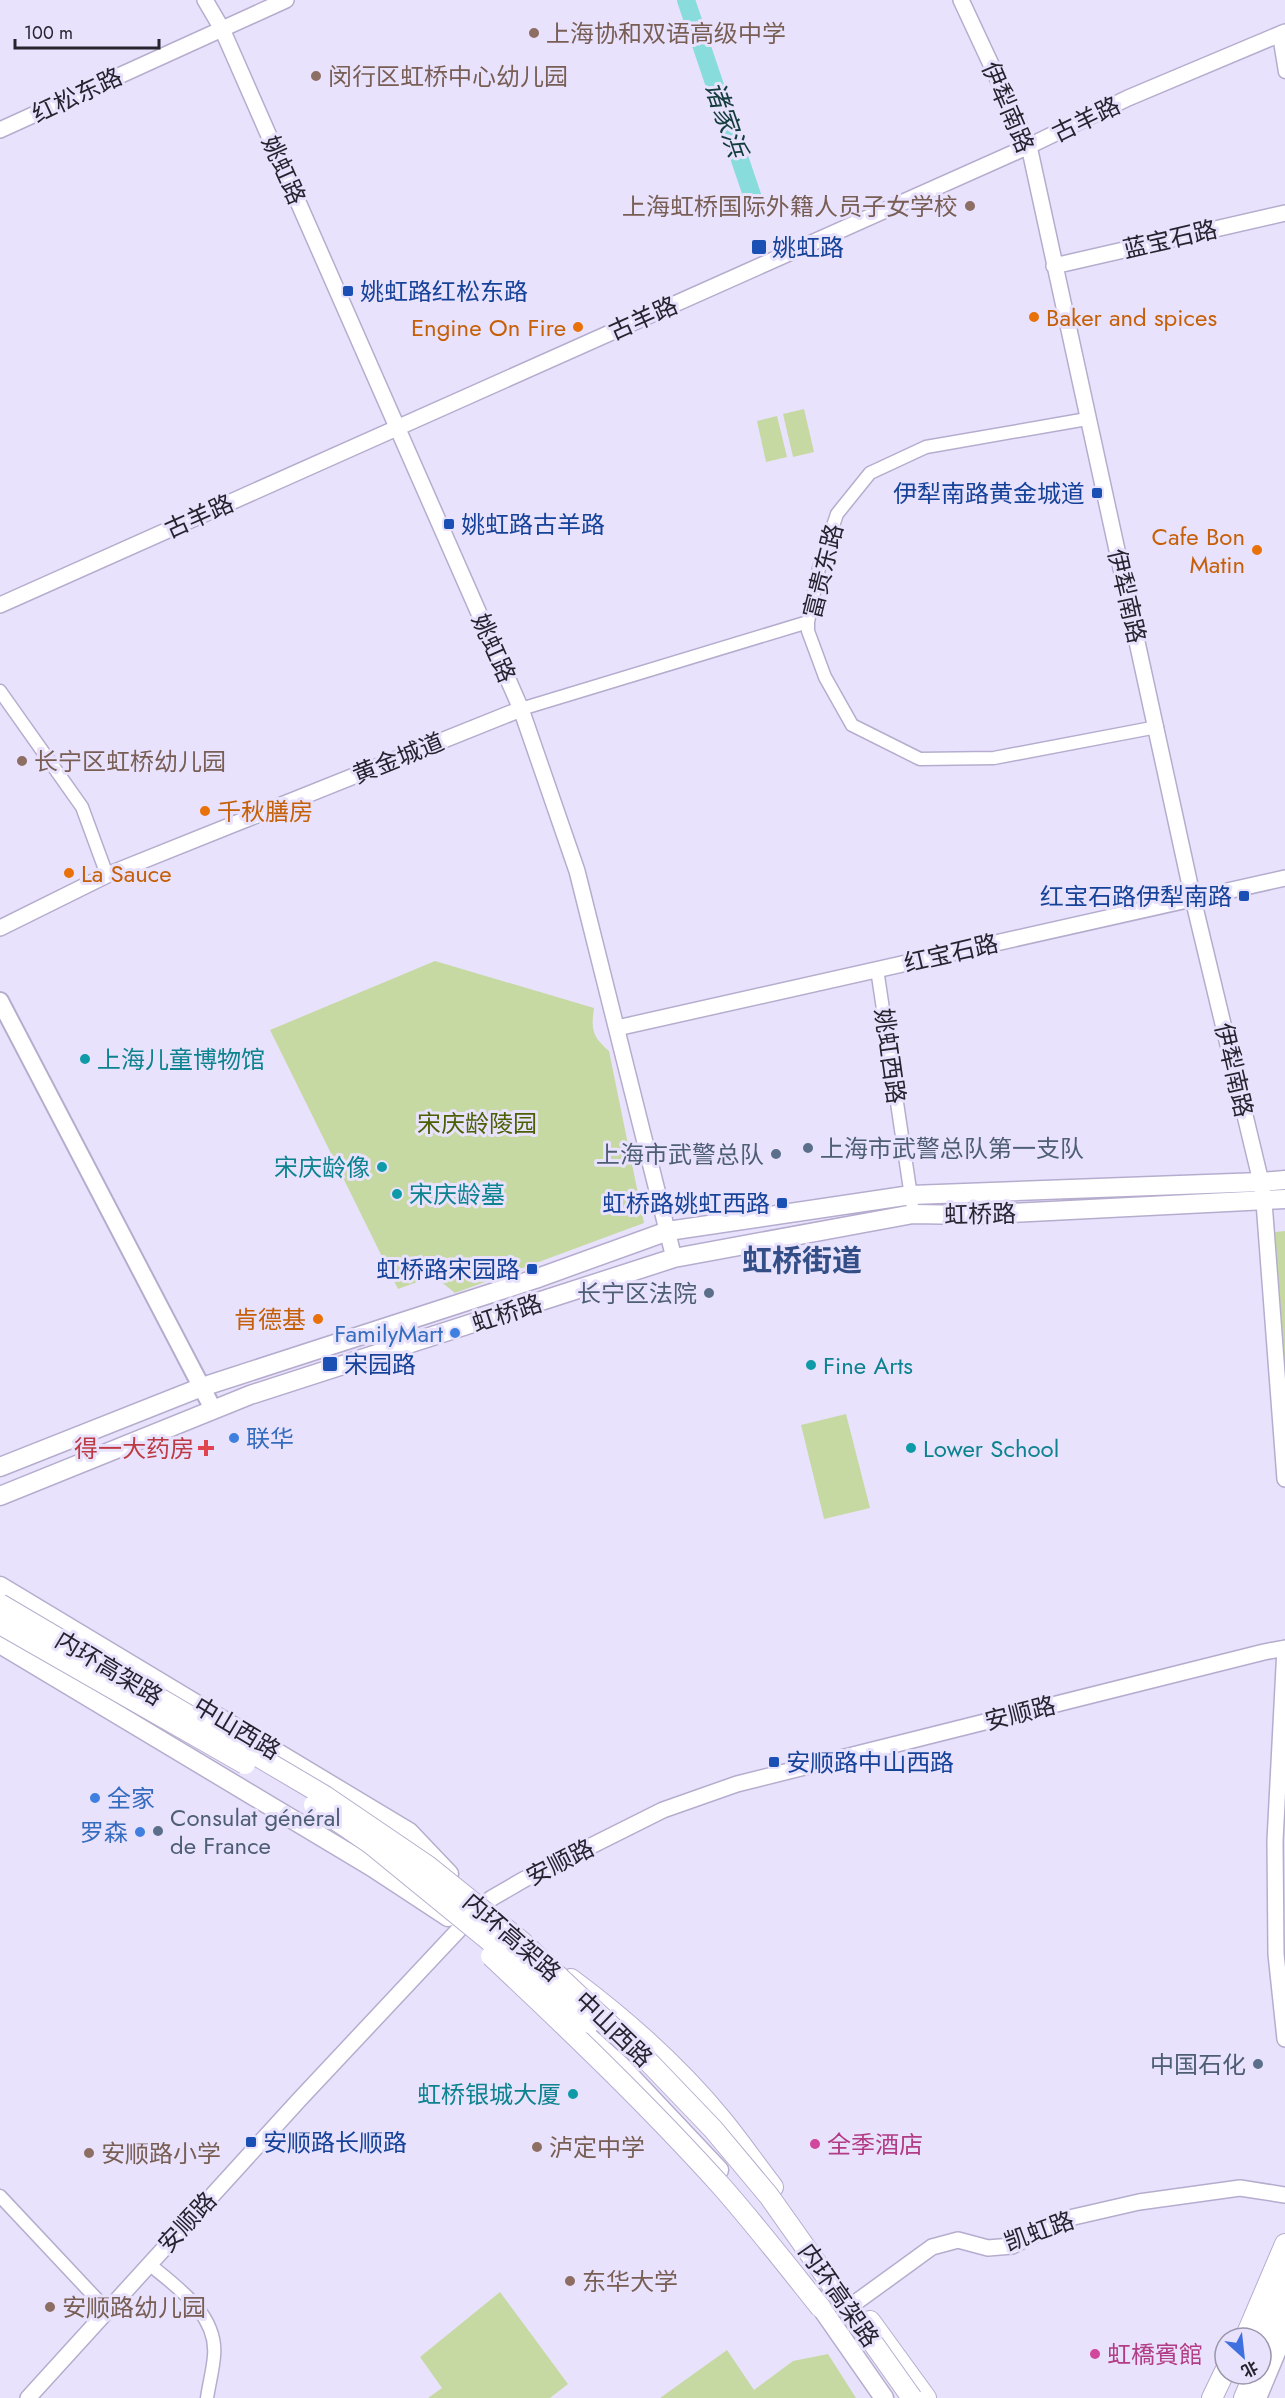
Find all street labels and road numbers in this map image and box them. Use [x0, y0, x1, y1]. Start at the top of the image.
street label: 伊犁南路 [973, 56, 1043, 158]
street label: 红松东路 [26, 59, 128, 131]
street label: 古羊路 [1046, 87, 1126, 151]
street label: 姚虹路 [253, 130, 315, 210]
street label: 蓝宝石路 [1119, 211, 1221, 267]
street label: 古羊路 [603, 287, 683, 349]
street label: 古羊路 [159, 485, 239, 547]
street label: 富贵东路 [794, 520, 852, 622]
street label: 伊犁南路 [1099, 545, 1155, 647]
street label: 姚虹路 [463, 608, 525, 688]
street label: 黄金城道 [347, 724, 449, 792]
street label: 红宝石路 [900, 925, 1002, 981]
street label: 姚虹西路 [866, 1006, 914, 1106]
street label: 伊犁南路 [1206, 1019, 1262, 1121]
street label: 虹桥路 [944, 1196, 1016, 1232]
street label: 虹桥路 [467, 1285, 547, 1341]
street label: 内环高架路 [49, 1622, 169, 1714]
street label: 安顺路 [981, 1687, 1059, 1739]
street label: 中山西路 [187, 1688, 287, 1768]
street label: 安顺路 [520, 1830, 600, 1894]
street label: 内环高架路 [455, 1884, 569, 1990]
street label: 中山西路 [567, 1983, 661, 2075]
street label: 安顺路 [150, 2184, 224, 2260]
street label: 凯虹路 [999, 2202, 1079, 2260]
street label: 内环高架路 [790, 2236, 888, 2354]

